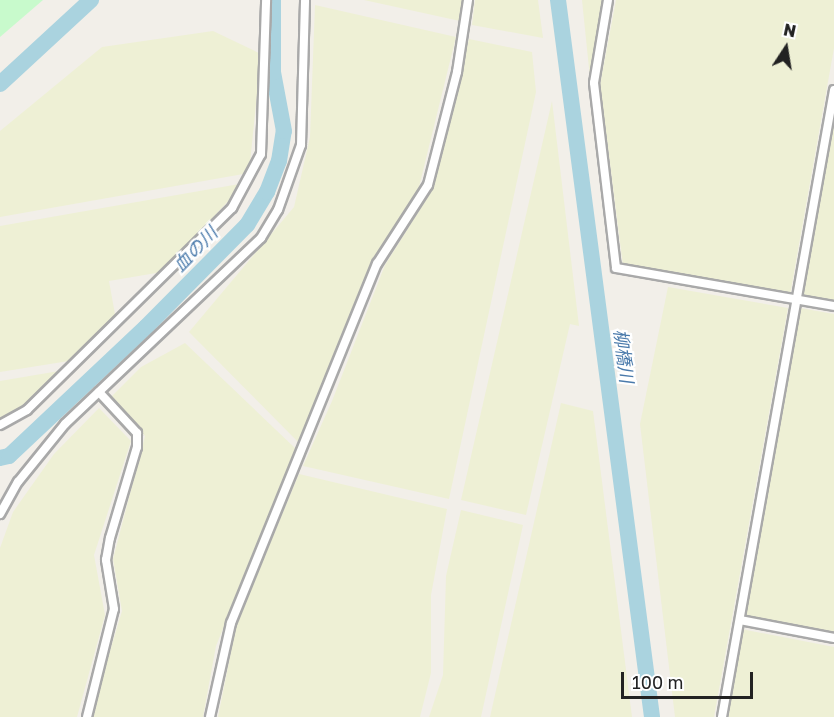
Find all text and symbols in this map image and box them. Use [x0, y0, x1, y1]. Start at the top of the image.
north arrow [756, 18, 816, 78]
text: N [782, 19, 798, 41]
water label: 血の川 [168, 222, 222, 276]
water label: 柳橋川 [610, 328, 638, 384]
scale bar [624, 660, 756, 698]
text: 100 m [632, 671, 683, 693]

